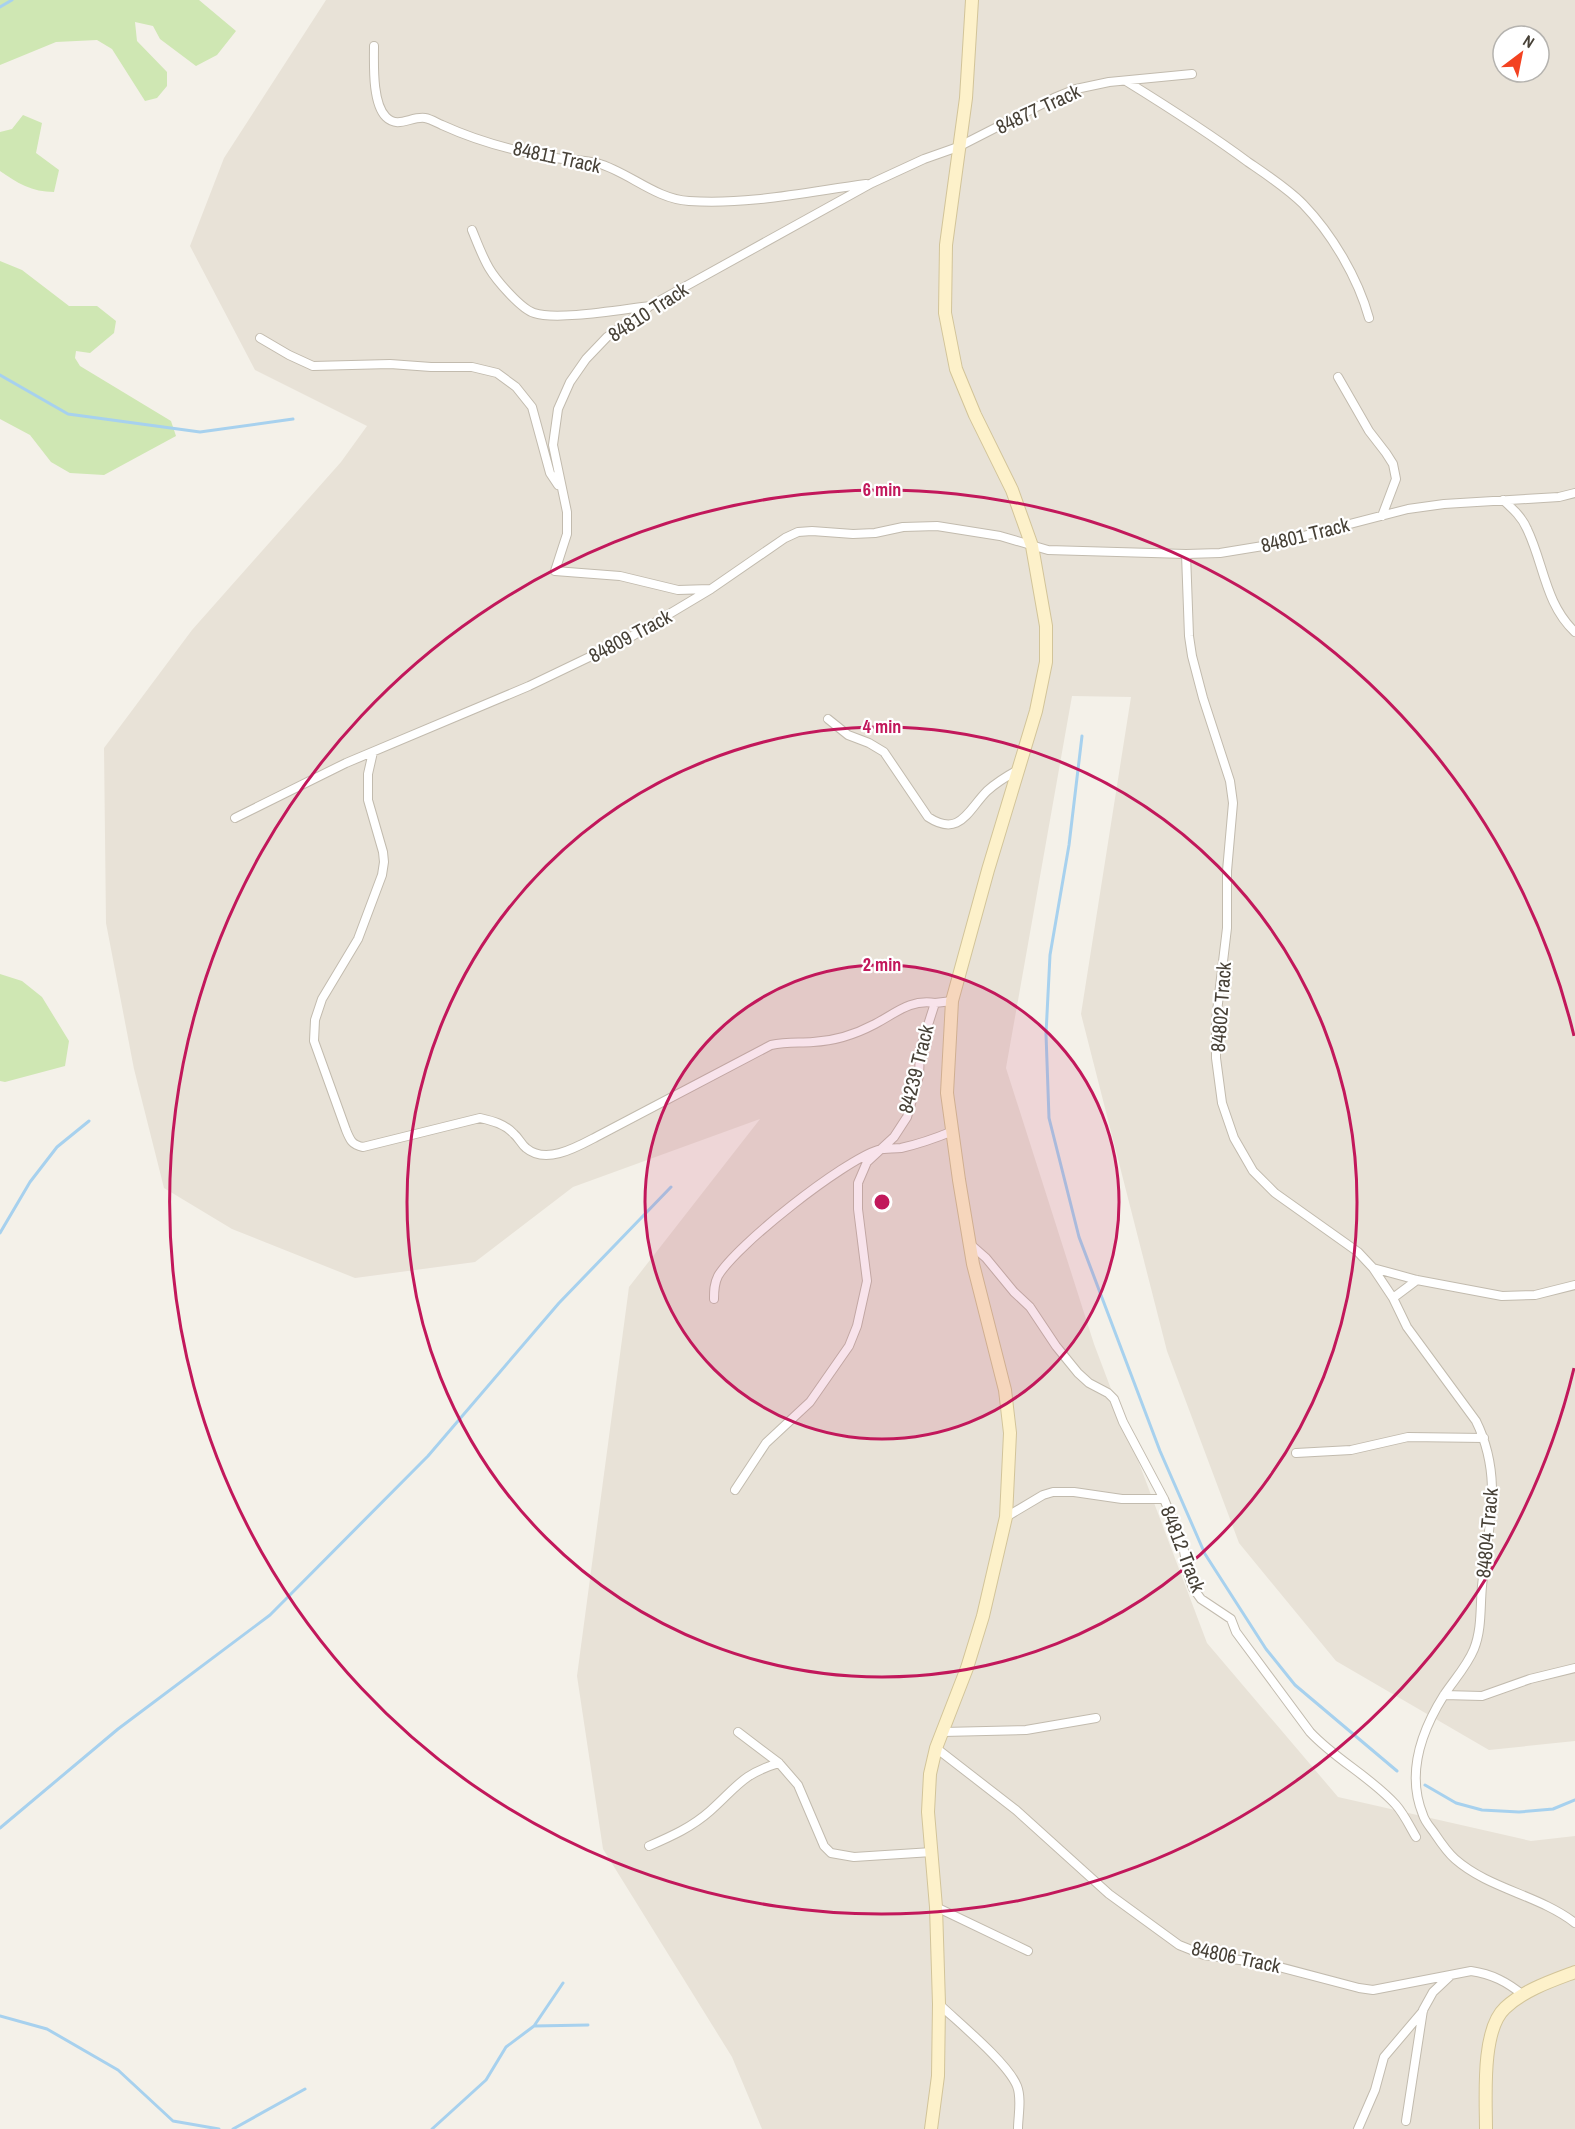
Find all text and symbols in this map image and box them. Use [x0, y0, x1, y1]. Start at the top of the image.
north arrow [1491, 24, 1551, 84]
text: N [1519, 29, 1539, 53]
street label: 84877 Track [991, 77, 1085, 140]
street label: 84811 Track [511, 134, 604, 179]
street label: 84810 Track [603, 275, 694, 347]
text: 6 min [863, 477, 901, 502]
street label: 84801 Track [1258, 510, 1353, 559]
street label: 84809 Track [584, 602, 677, 669]
text: 4 min [863, 714, 901, 739]
text: 2 min [863, 952, 901, 977]
street label: 84802 Track [1204, 960, 1237, 1053]
street label: 84239 Track [891, 1021, 940, 1116]
centre of rings [872, 1192, 892, 1212]
street label: 84804 Track [1469, 1486, 1504, 1579]
street label: 84812 Track [1155, 1502, 1213, 1597]
street label: 84806 Track [1189, 1934, 1284, 1979]

